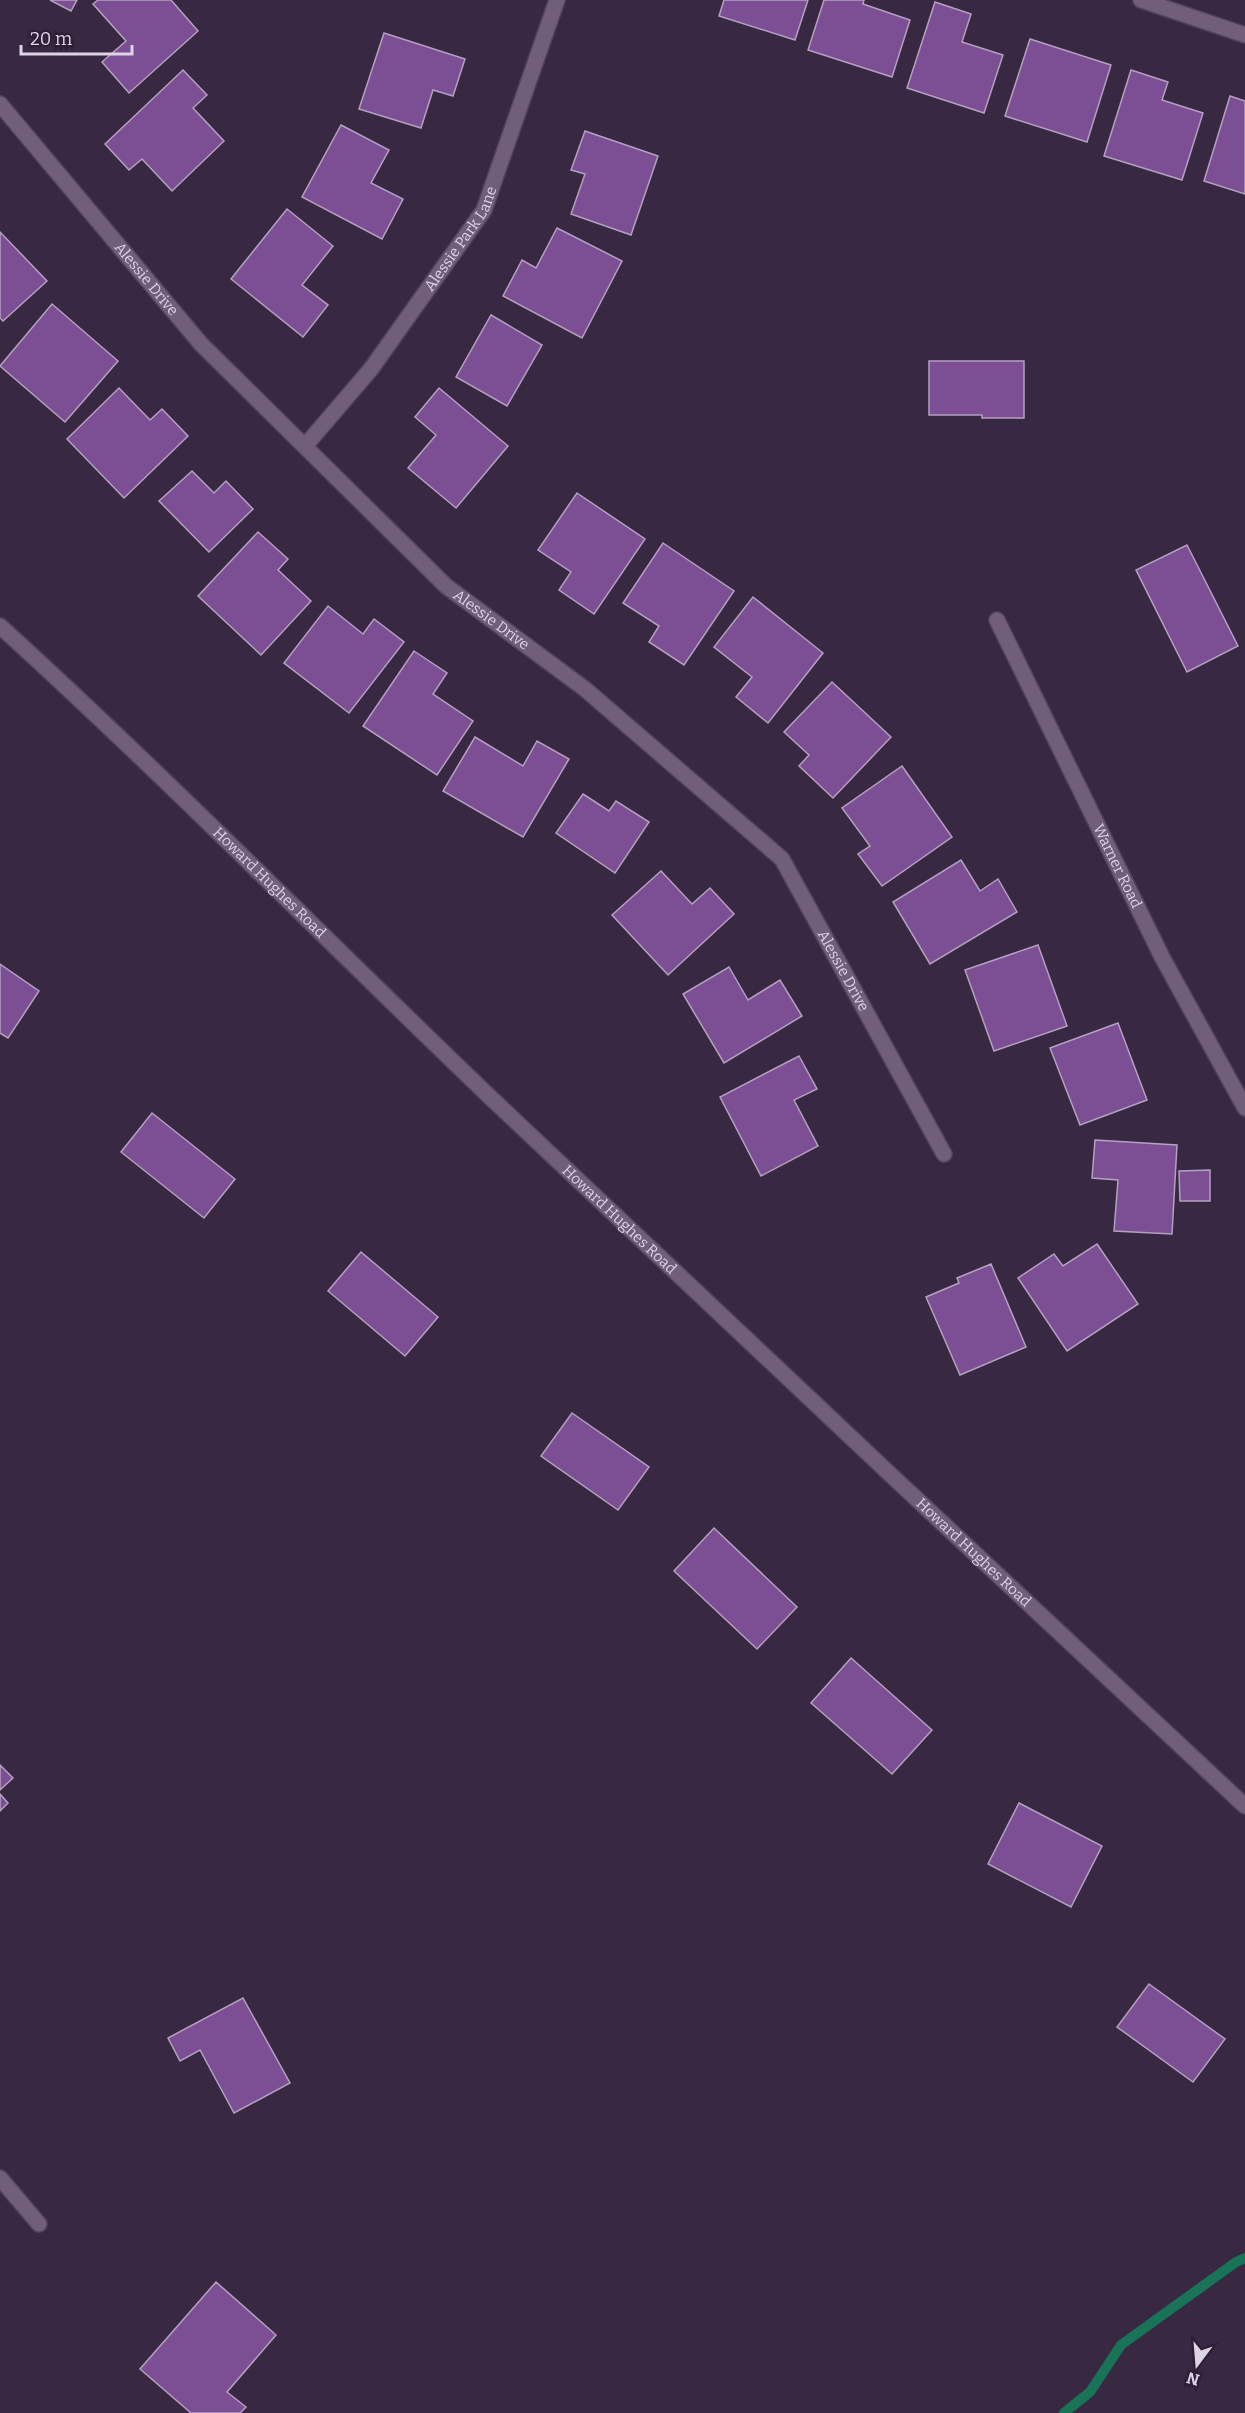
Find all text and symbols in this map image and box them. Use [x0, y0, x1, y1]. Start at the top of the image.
scale bar [21, 18, 132, 56]
text: 20 m [30, 28, 72, 50]
street label: Alessie Park Lane [420, 184, 501, 295]
street label: Alessie Drive [111, 238, 182, 319]
street label: Alessie Drive [450, 586, 533, 654]
street label: Warner Road [1089, 821, 1146, 911]
street label: Howard Hughes Road [209, 823, 330, 942]
street label: Alessie Drive [814, 927, 873, 1014]
street label: Howard Hughes Road [559, 1161, 680, 1278]
street label: Howard Hughes Road [912, 1494, 1035, 1611]
north arrow [1167, 2335, 1227, 2395]
text: N [1184, 2368, 1202, 2390]

